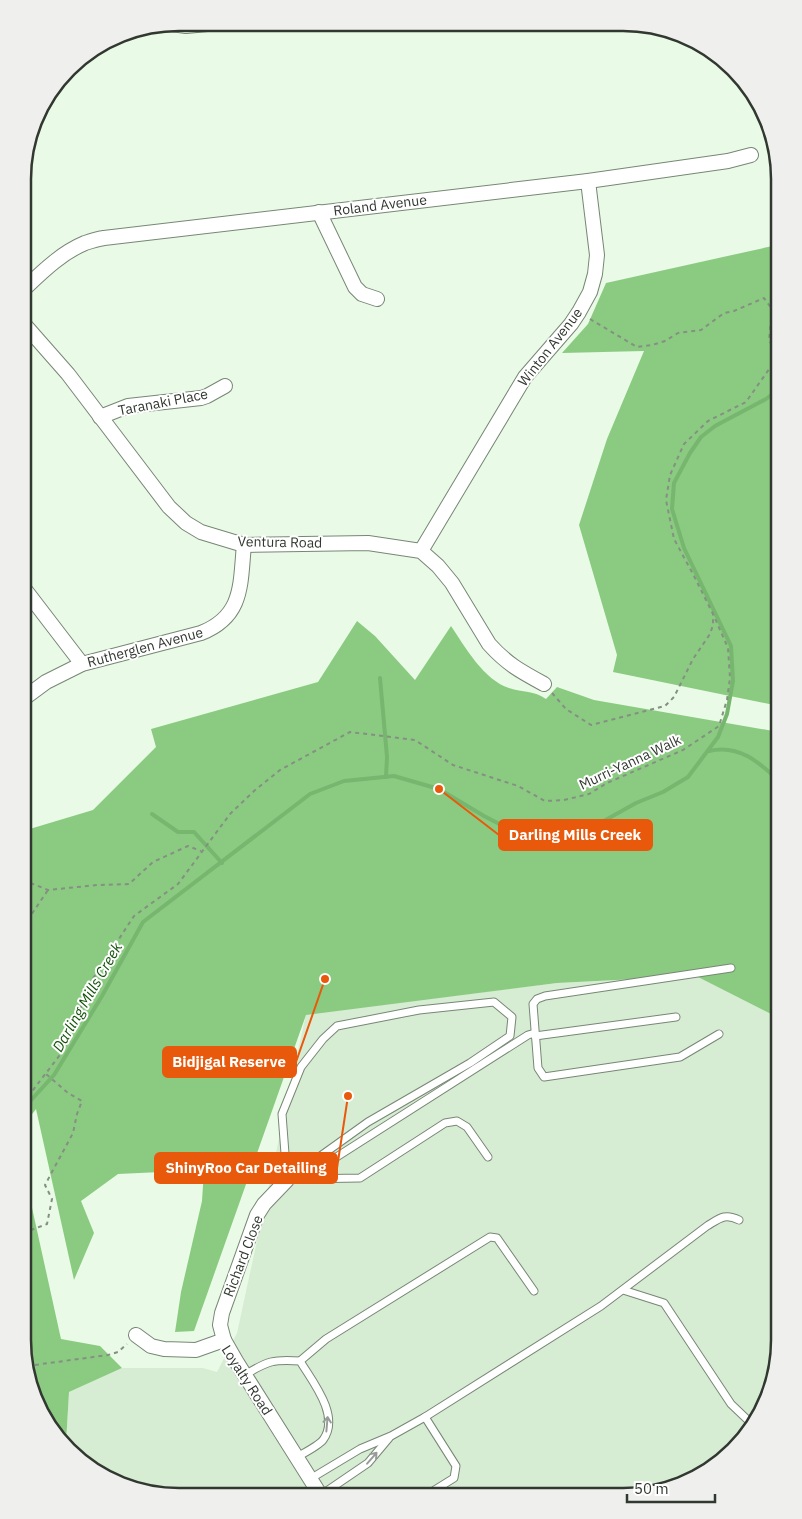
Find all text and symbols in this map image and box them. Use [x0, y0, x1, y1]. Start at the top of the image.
street label: Roland Avenue [332, 190, 428, 220]
street label: Winton Avenue [514, 304, 586, 390]
street label: Taranaki Place [117, 384, 210, 420]
street label: Ventura Road [238, 532, 322, 552]
street label: Rutherglen Avenue [85, 623, 205, 671]
street label: Murri-Yanna Walk [576, 730, 685, 794]
callout: Darling Mills Creek [499, 820, 652, 850]
text: Darling Mills Creek [509, 825, 642, 844]
water label: Darling Mills Creek [48, 939, 126, 1055]
callout: Bidjigal Reserve [163, 1047, 296, 1077]
text: Bidjigal Reserve [172, 1052, 286, 1071]
callout: ShinyRoo Car Detailing [155, 1153, 337, 1183]
text: ShinyRoo Car Detailing [165, 1158, 327, 1177]
street label: Richard Close [219, 1212, 267, 1299]
street label: Loyalty Road [218, 1342, 276, 1418]
one-way arrow [323, 1416, 332, 1432]
one-way arrow [366, 1452, 378, 1465]
scale bar [627, 1472, 714, 1504]
text: 50 m [634, 1479, 669, 1498]

